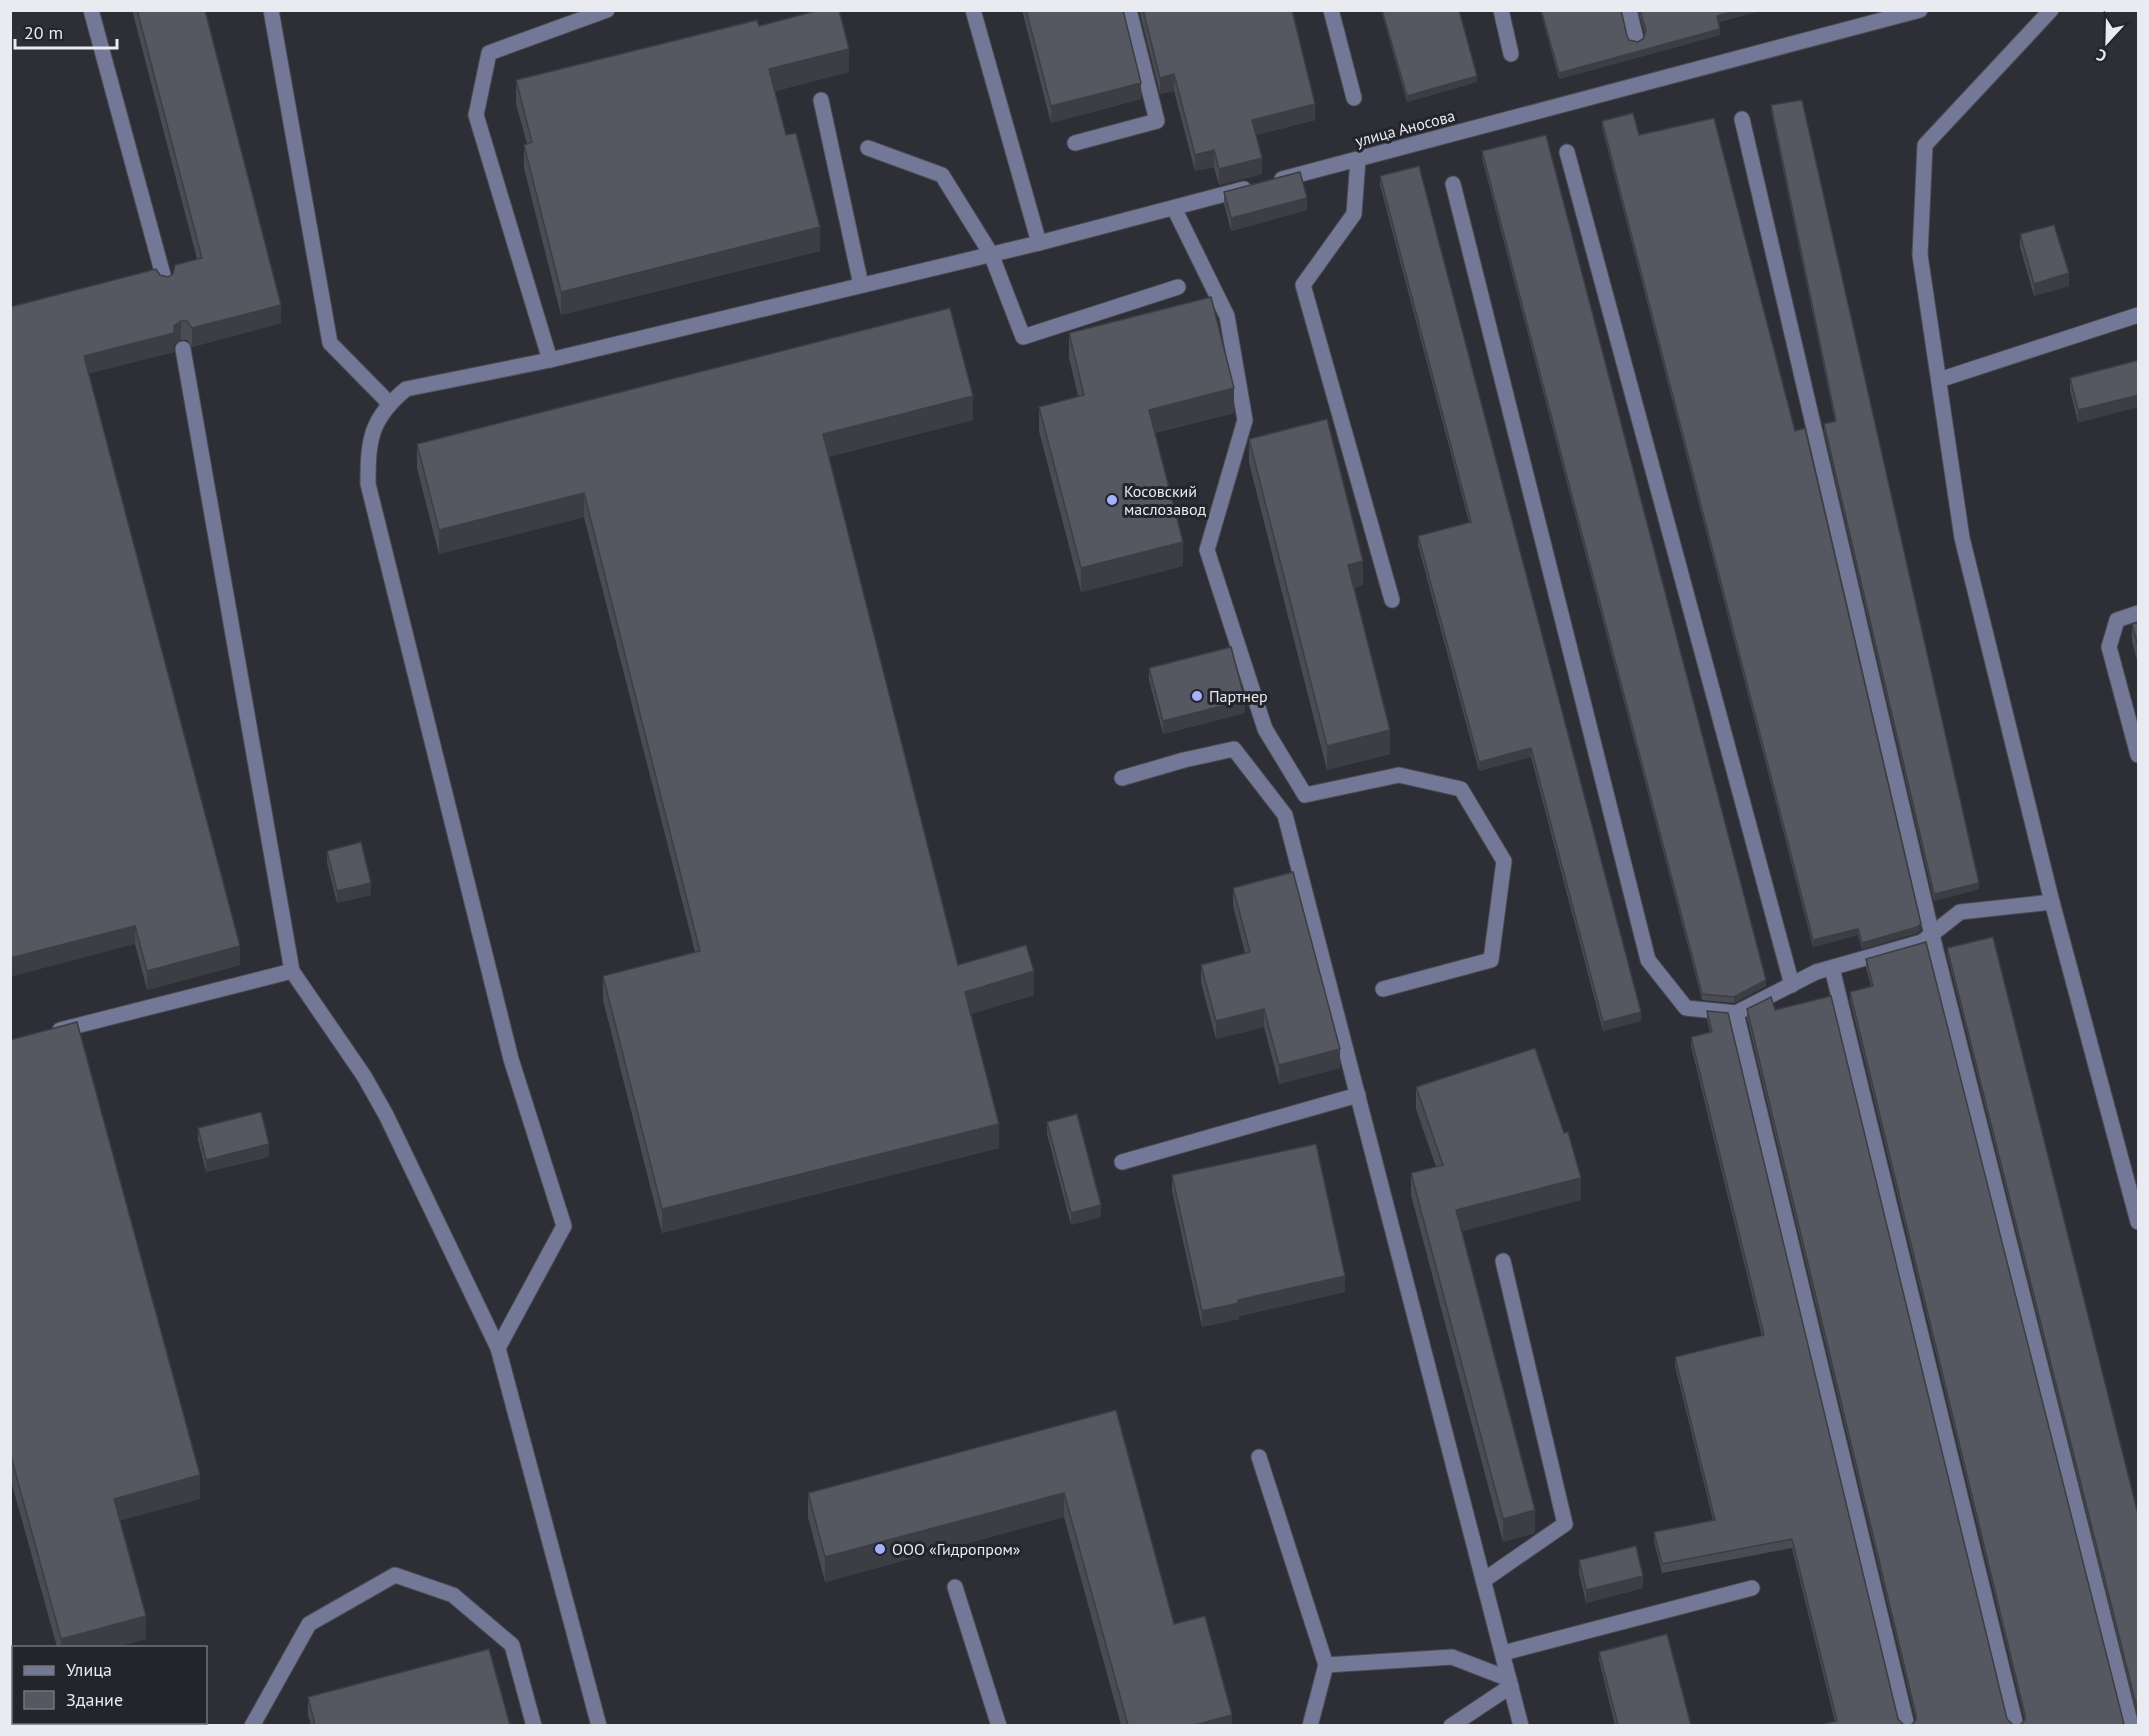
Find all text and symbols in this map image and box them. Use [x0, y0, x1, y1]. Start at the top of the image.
scale bar [15, 12, 117, 50]
north arrow [2077, 12, 2137, 72]
text: 20 m [24, 21, 63, 44]
text: С [2093, 45, 2109, 67]
street label: улица Аносова [1353, 105, 1457, 151]
place label: Косовский маслозавод [1124, 481, 1207, 519]
marker: Косовский маслозавод [1105, 493, 1119, 507]
place label: Партнер [1209, 686, 1268, 706]
marker: Партнер [1190, 689, 1204, 703]
place label: ООО «Гидропром» [892, 1539, 1021, 1559]
marker: ООО «Гидропром» [873, 1542, 887, 1556]
legend [12, 1646, 207, 1724]
text: Улица [66, 1658, 112, 1681]
text: Здание [66, 1688, 123, 1711]

